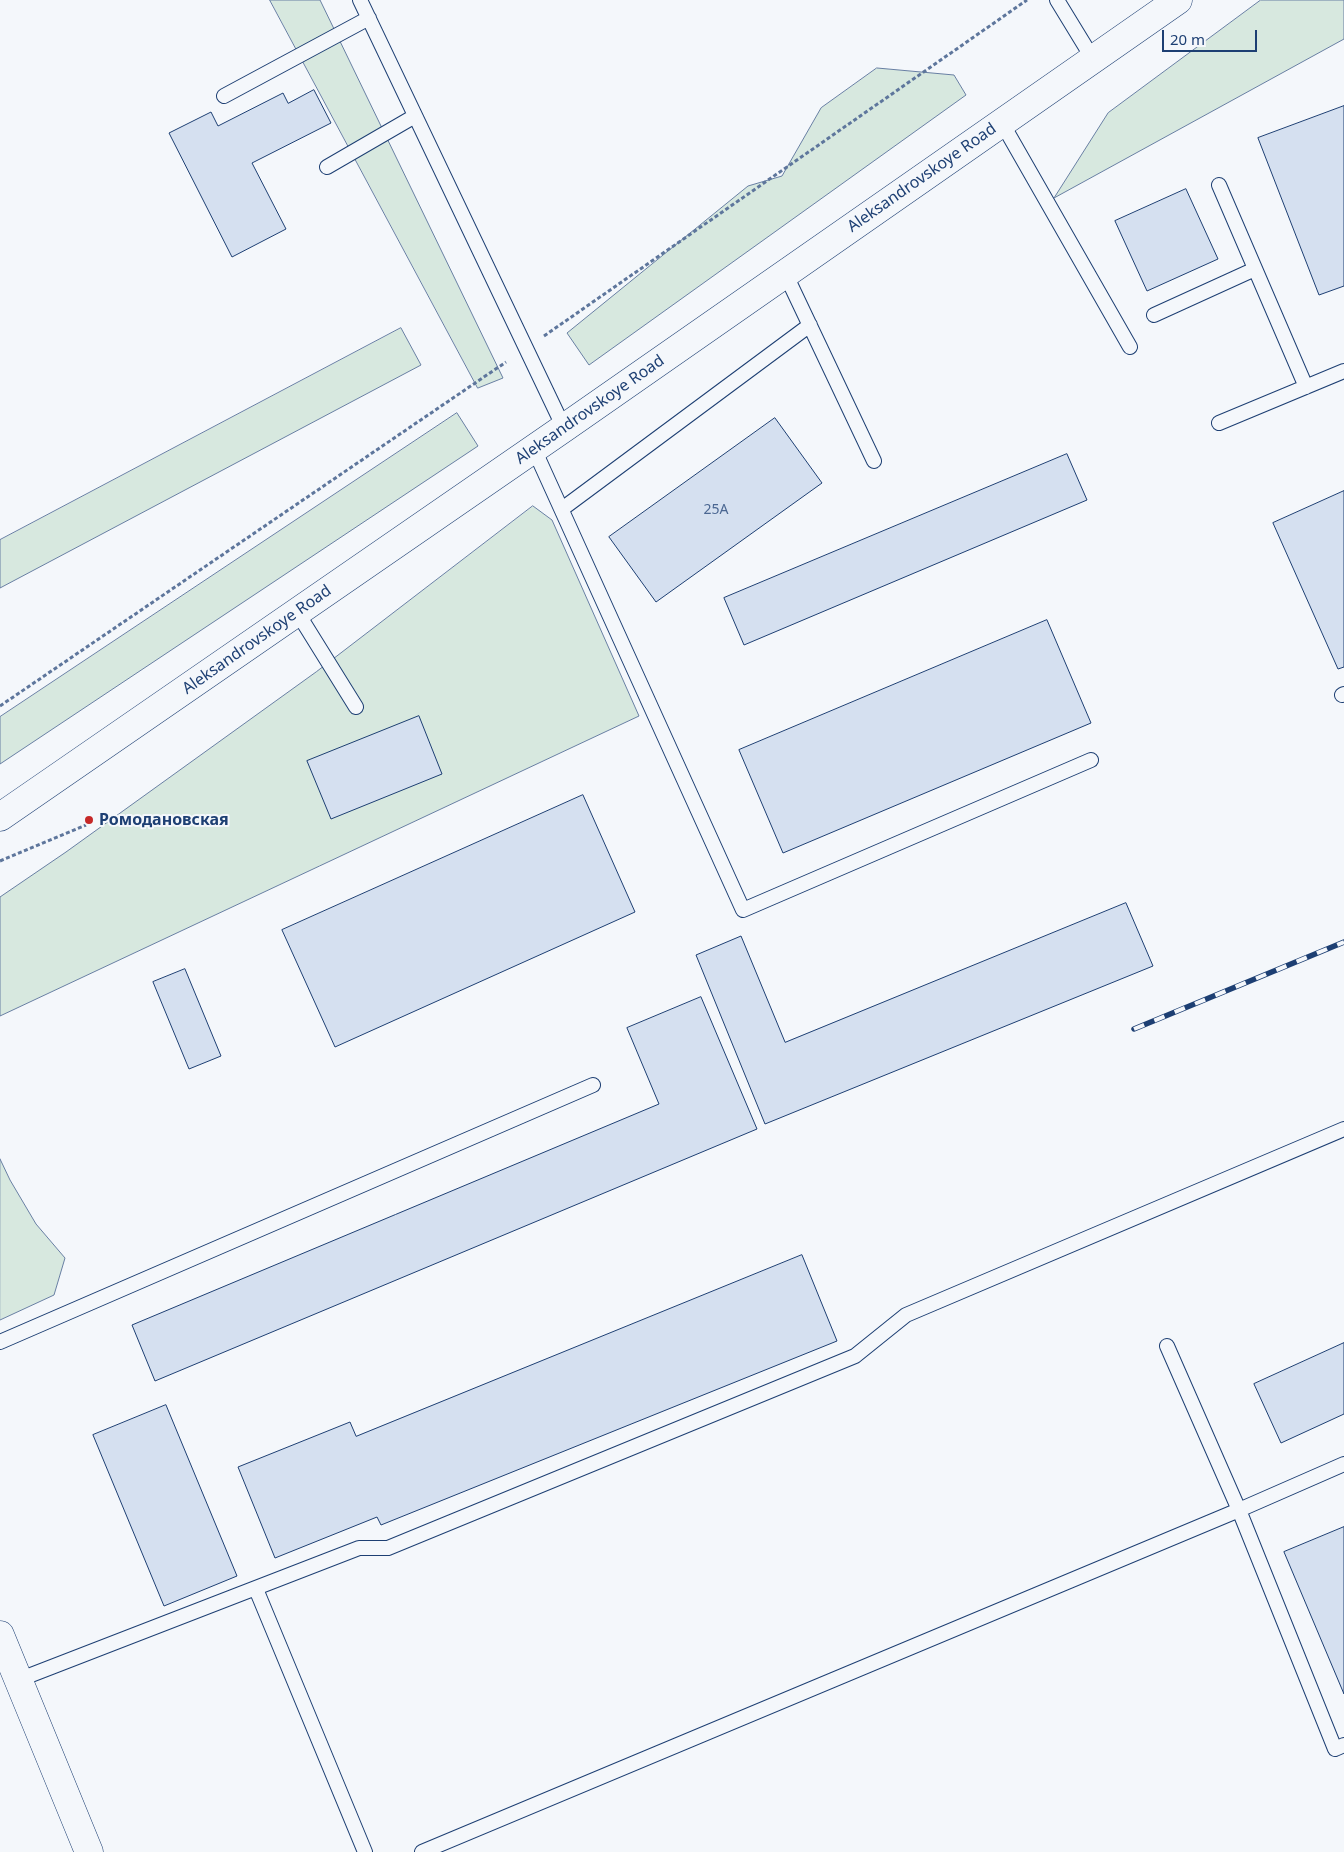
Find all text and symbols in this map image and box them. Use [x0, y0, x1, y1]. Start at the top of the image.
scale bar [1164, 20, 1259, 52]
text: 20 m [1170, 29, 1205, 49]
street label: Aleksandrovskoye Road [844, 119, 1000, 237]
street label: Aleksandrovskoye Road [512, 351, 668, 469]
house number: 25А [704, 502, 728, 518]
street label: Aleksandrovskoye Road [179, 581, 335, 699]
place label: Ромодановская [99, 810, 229, 830]
marker: Ромодановская [83, 814, 95, 826]

